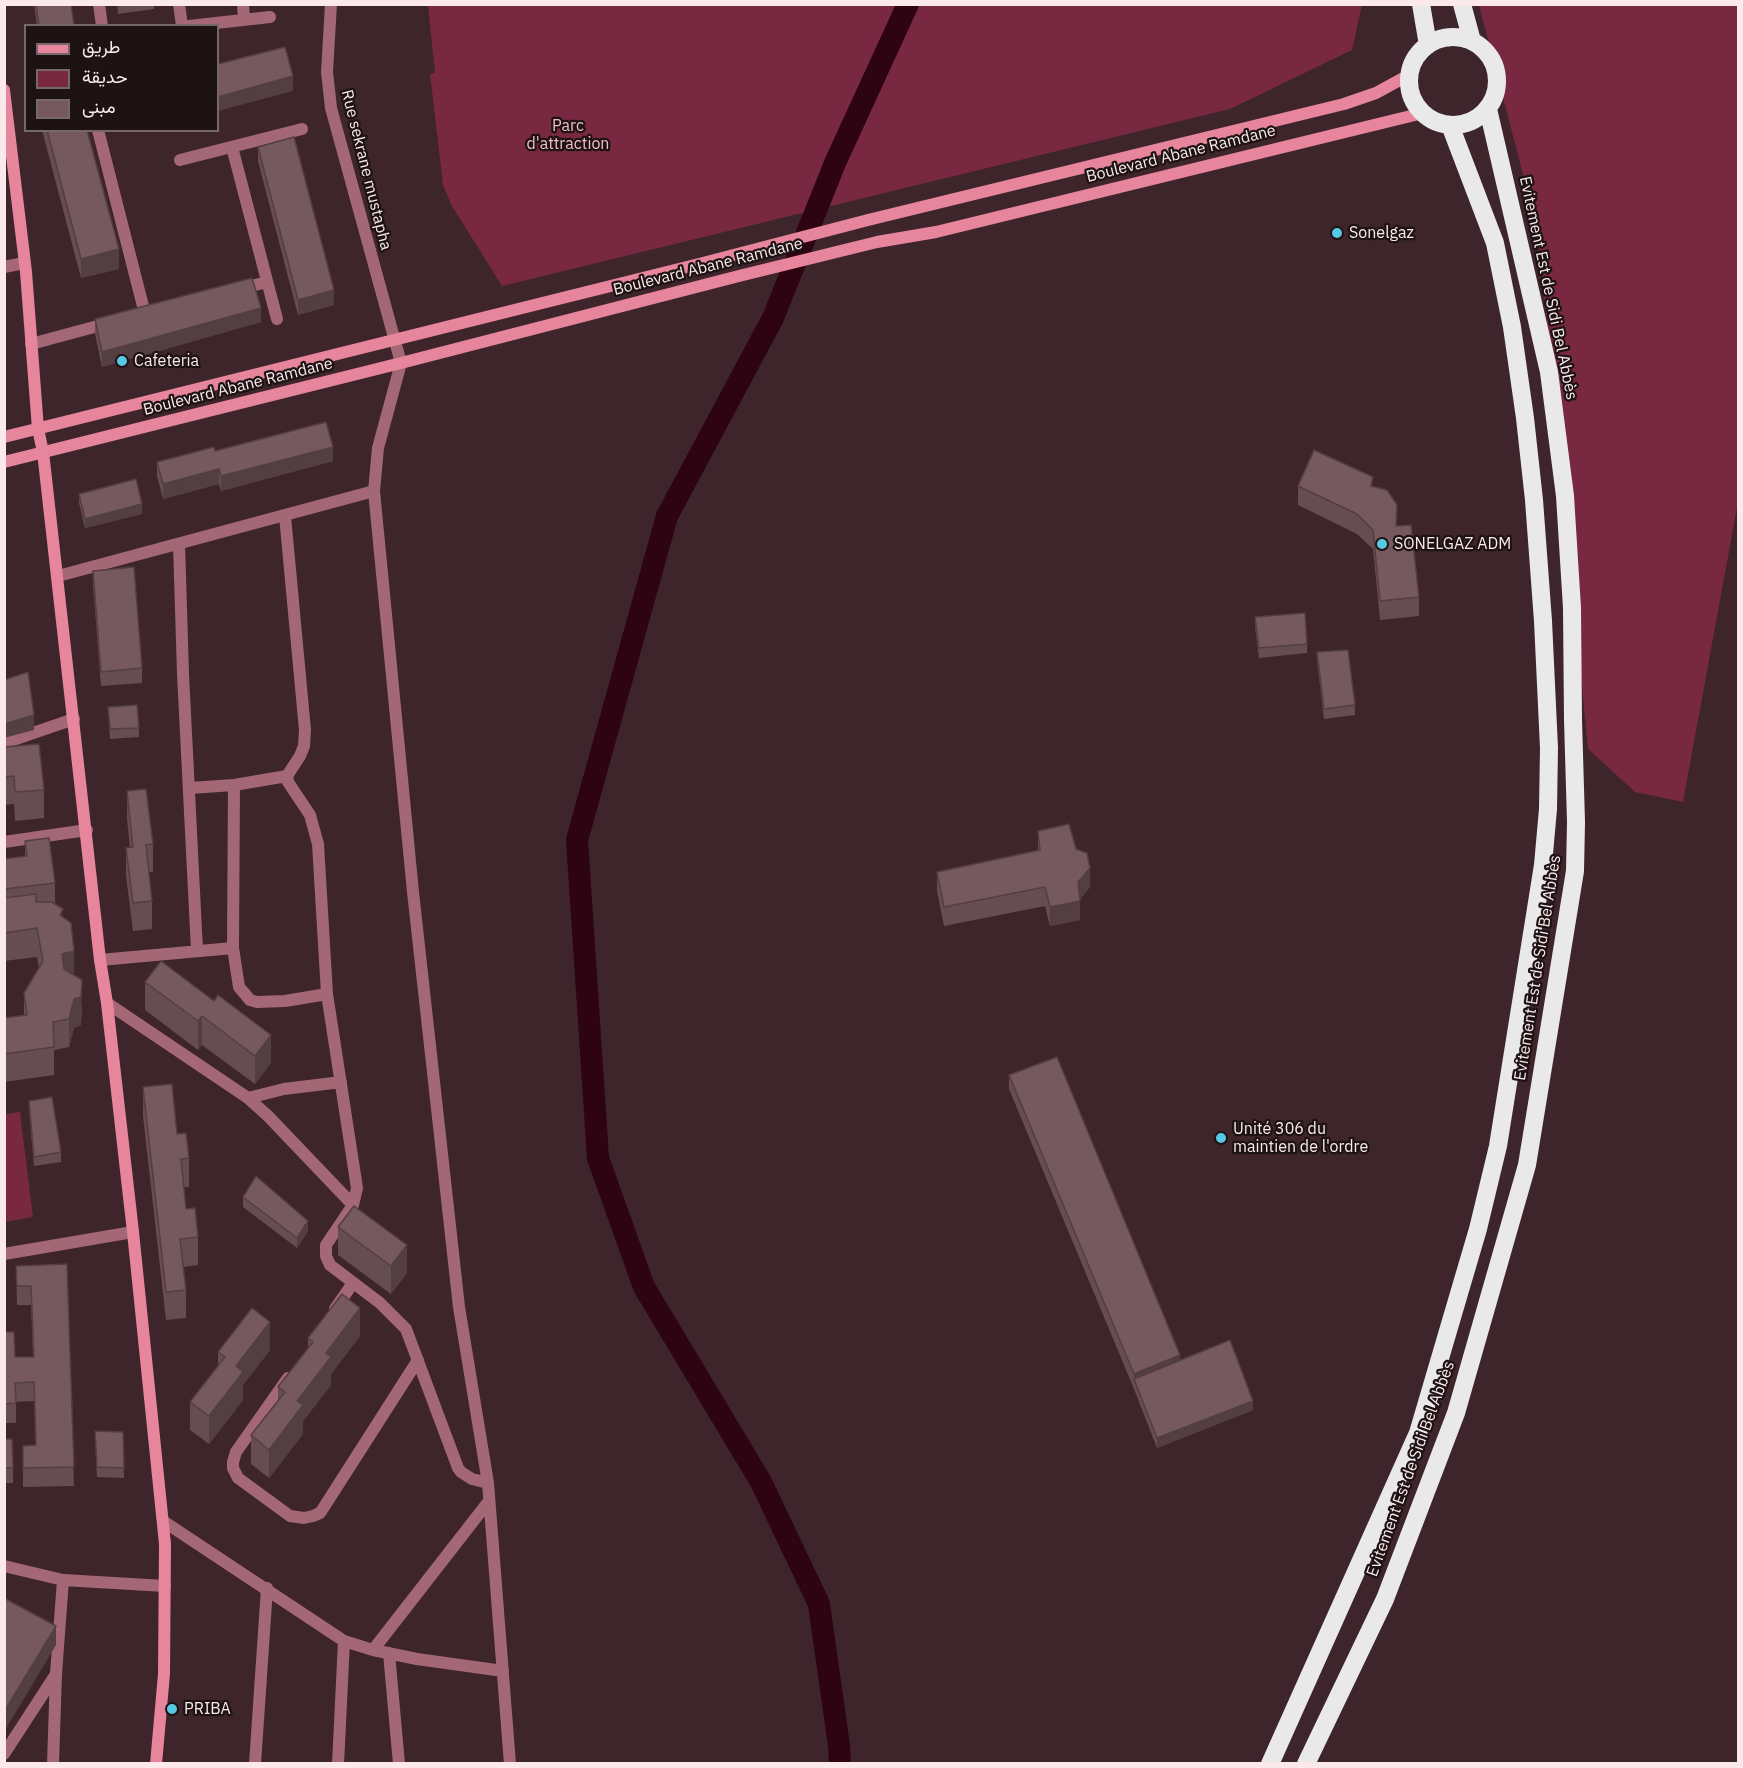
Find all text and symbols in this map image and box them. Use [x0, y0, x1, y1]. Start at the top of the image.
legend [24, 24, 219, 132]
text: طريق [82, 35, 120, 58]
text: حديقة [82, 65, 128, 88]
street label: Rue sekrane mustapha [337, 88, 395, 252]
text: مبنى [82, 95, 116, 118]
park label: Parc d'attraction [527, 116, 609, 154]
street label: Boulevard Abane Ramdane [1084, 121, 1278, 187]
street label: Evitement Est de Sidi Bel Abbès [1515, 174, 1581, 402]
place label: Sonelgaz [1349, 223, 1414, 243]
marker: Sonelgaz [1330, 226, 1344, 240]
street label: Boulevard Abane Ramdane [611, 234, 805, 300]
place label: Cafeteria [134, 351, 199, 371]
marker: Cafeteria [115, 354, 129, 368]
street label: Boulevard Abane Ramdane [141, 354, 335, 420]
place label: SONELGAZ ADM [1394, 534, 1511, 554]
marker: SONELGAZ ADM [1375, 537, 1389, 551]
street label: Evitement Est de Sidi Bel Abbès [1511, 854, 1565, 1082]
place label: Unité 306 du maintien de l'ordre [1233, 1119, 1368, 1157]
marker: Unité 306 du maintien de l'ordre [1214, 1131, 1228, 1145]
street label: Evitement Est de Sidi Bel Abbès [1363, 1359, 1459, 1579]
place label: PRIBA [184, 1699, 231, 1719]
marker: PRIBA [165, 1702, 179, 1716]

